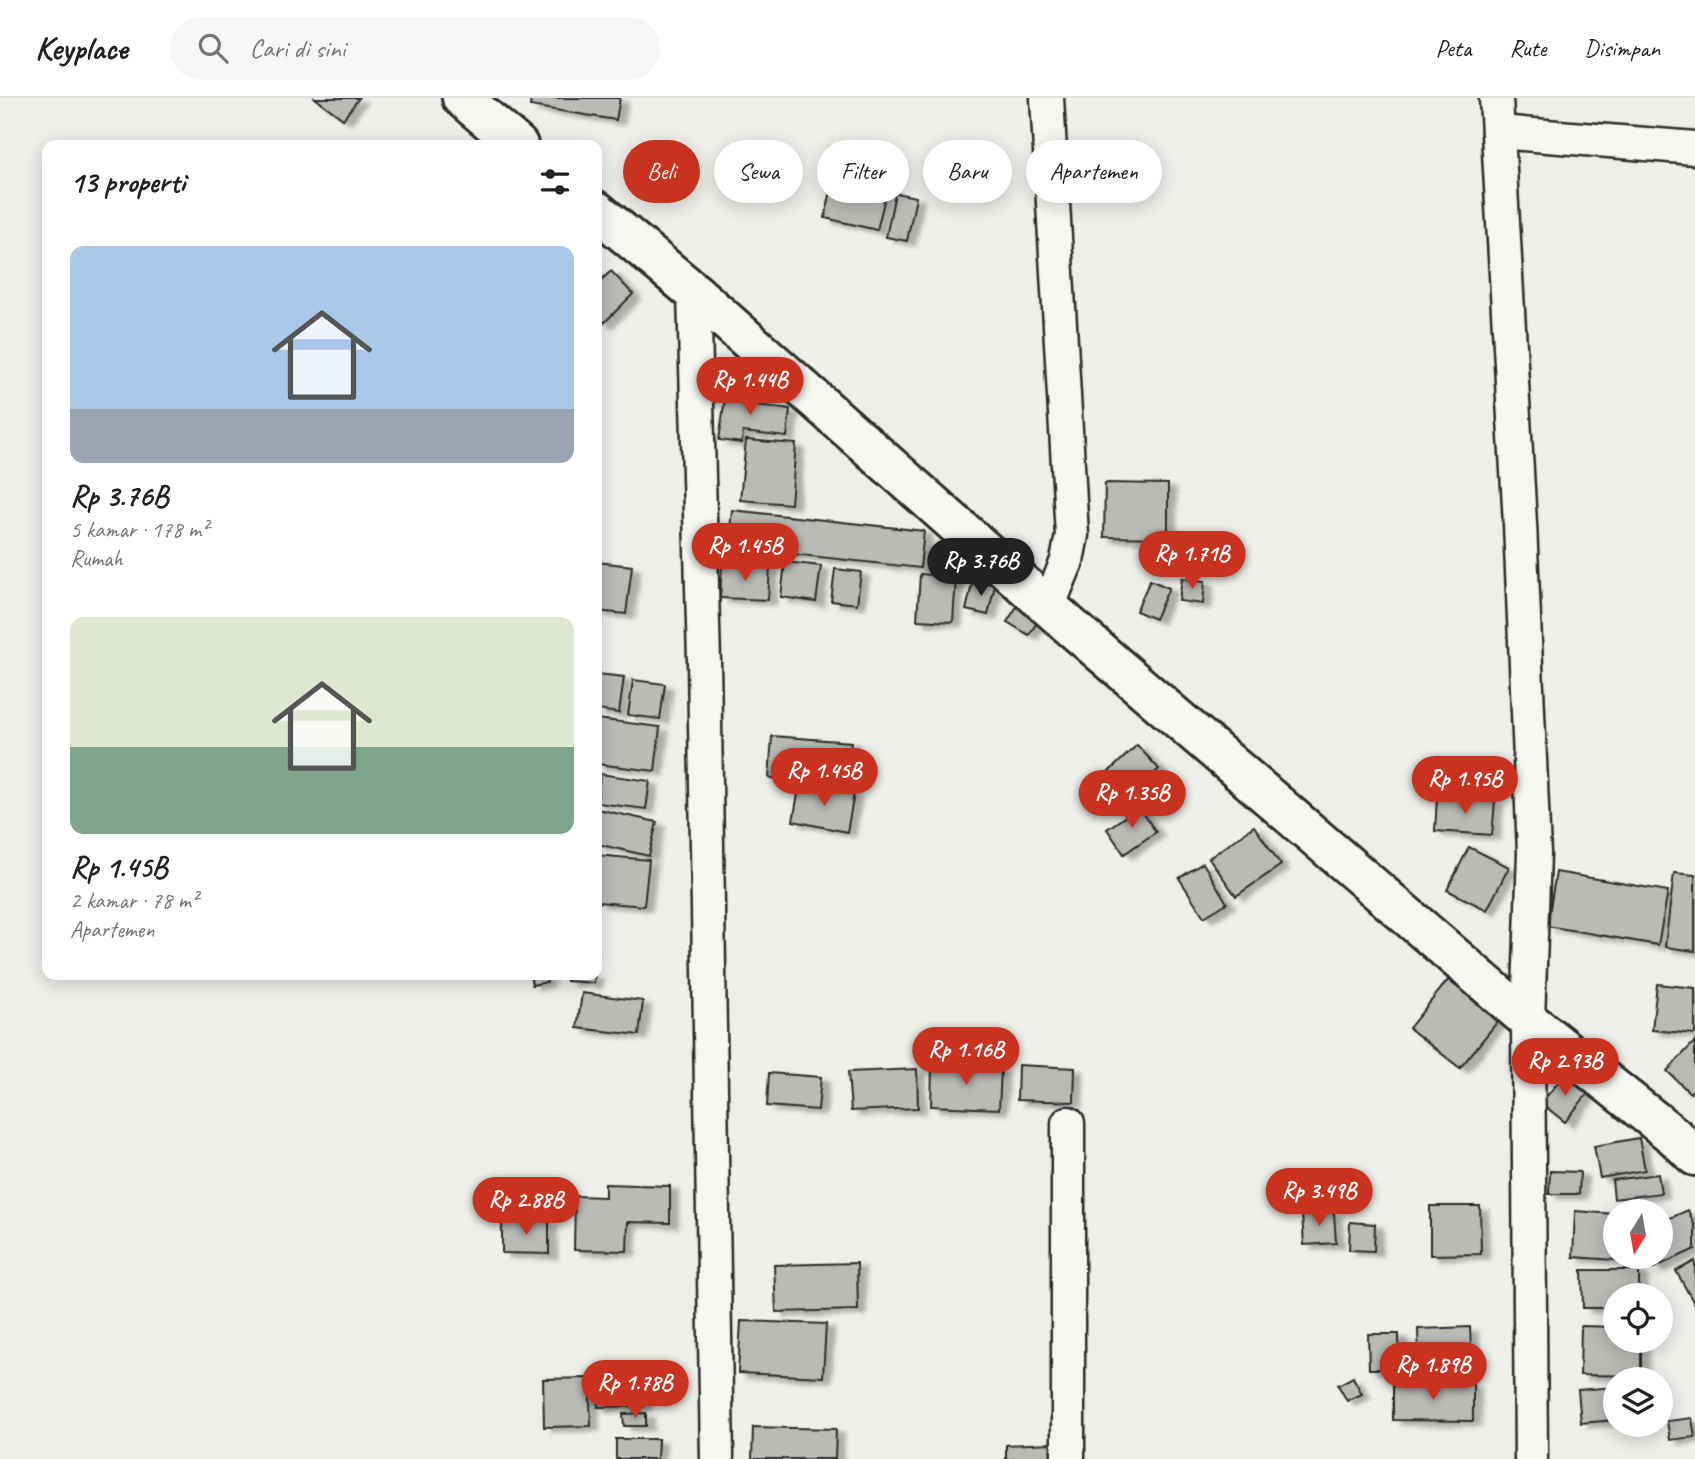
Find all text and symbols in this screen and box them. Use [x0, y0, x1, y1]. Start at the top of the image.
search box [170, 17, 660, 80]
text: Keyplace [35, 27, 128, 69]
icon: search [194, 29, 232, 67]
text: Cari di sini [250, 32, 345, 65]
text: Peta [1435, 33, 1471, 63]
text: Rute [1509, 33, 1546, 63]
text: Disimpan [1584, 33, 1660, 63]
chip: Beli [623, 140, 700, 203]
chip: Sewa [714, 140, 803, 203]
chip: Filter [817, 140, 909, 203]
chip: Baru [923, 140, 1012, 203]
chip: Apartemen [1026, 140, 1162, 203]
text: 13 properti [70, 163, 185, 201]
icon: filters [536, 163, 574, 201]
icon: home [259, 292, 385, 418]
pin: Rp 1.44B [678, 358, 822, 417]
text: Rp 1.44B [713, 365, 787, 394]
text: Rp 3.76B [70, 477, 168, 515]
text: 5 kamar · 178 m² [70, 515, 208, 544]
pin: Rp 1.45B [673, 524, 817, 583]
text: Rp 1.45B [708, 531, 782, 560]
pin: Rp 1.71B [1120, 532, 1264, 591]
pin: Rp 3.76B [909, 538, 1053, 598]
text: Rp 1.71B [1155, 539, 1229, 568]
text: Rumah [70, 544, 123, 573]
text: Rp 3.76B [943, 546, 1019, 575]
icon: home [259, 663, 385, 789]
pin: Rp 1.45B [752, 748, 896, 808]
text: Rp 1.45B [787, 756, 861, 785]
pin: Rp 1.95B [1393, 756, 1537, 816]
text: Rp 1.95B [1428, 764, 1502, 793]
pin: Rp 1.35B [1060, 770, 1204, 830]
text: Rp 1.35B [1095, 778, 1169, 807]
text: Rp 1.45B [70, 848, 167, 886]
text: 2 kamar · 78 m² [70, 886, 198, 915]
text: Apartemen [70, 915, 154, 944]
pin: Rp 1.16B [894, 1028, 1038, 1087]
text: Rp 1.16B [928, 1035, 1004, 1064]
pin: Rp 2.93B [1493, 1038, 1637, 1098]
text: Rp 2.93B [1528, 1046, 1602, 1075]
pin: Rp 3.49B [1247, 1168, 1391, 1228]
text: Rp 3.49B [1282, 1176, 1356, 1205]
pin: Rp 2.88B [454, 1178, 598, 1237]
text: Rp 2.88B [489, 1185, 563, 1214]
north arrow [1603, 1199, 1673, 1269]
map controls [1603, 1199, 1673, 1437]
button: locate [1603, 1283, 1673, 1353]
pin: Rp 1.89B [1361, 1342, 1505, 1402]
text: Rp 1.89B [1396, 1350, 1470, 1379]
pin: Rp 1.78B [563, 1360, 707, 1420]
button: layers [1603, 1367, 1673, 1437]
text: Rp 1.78B [598, 1368, 672, 1397]

